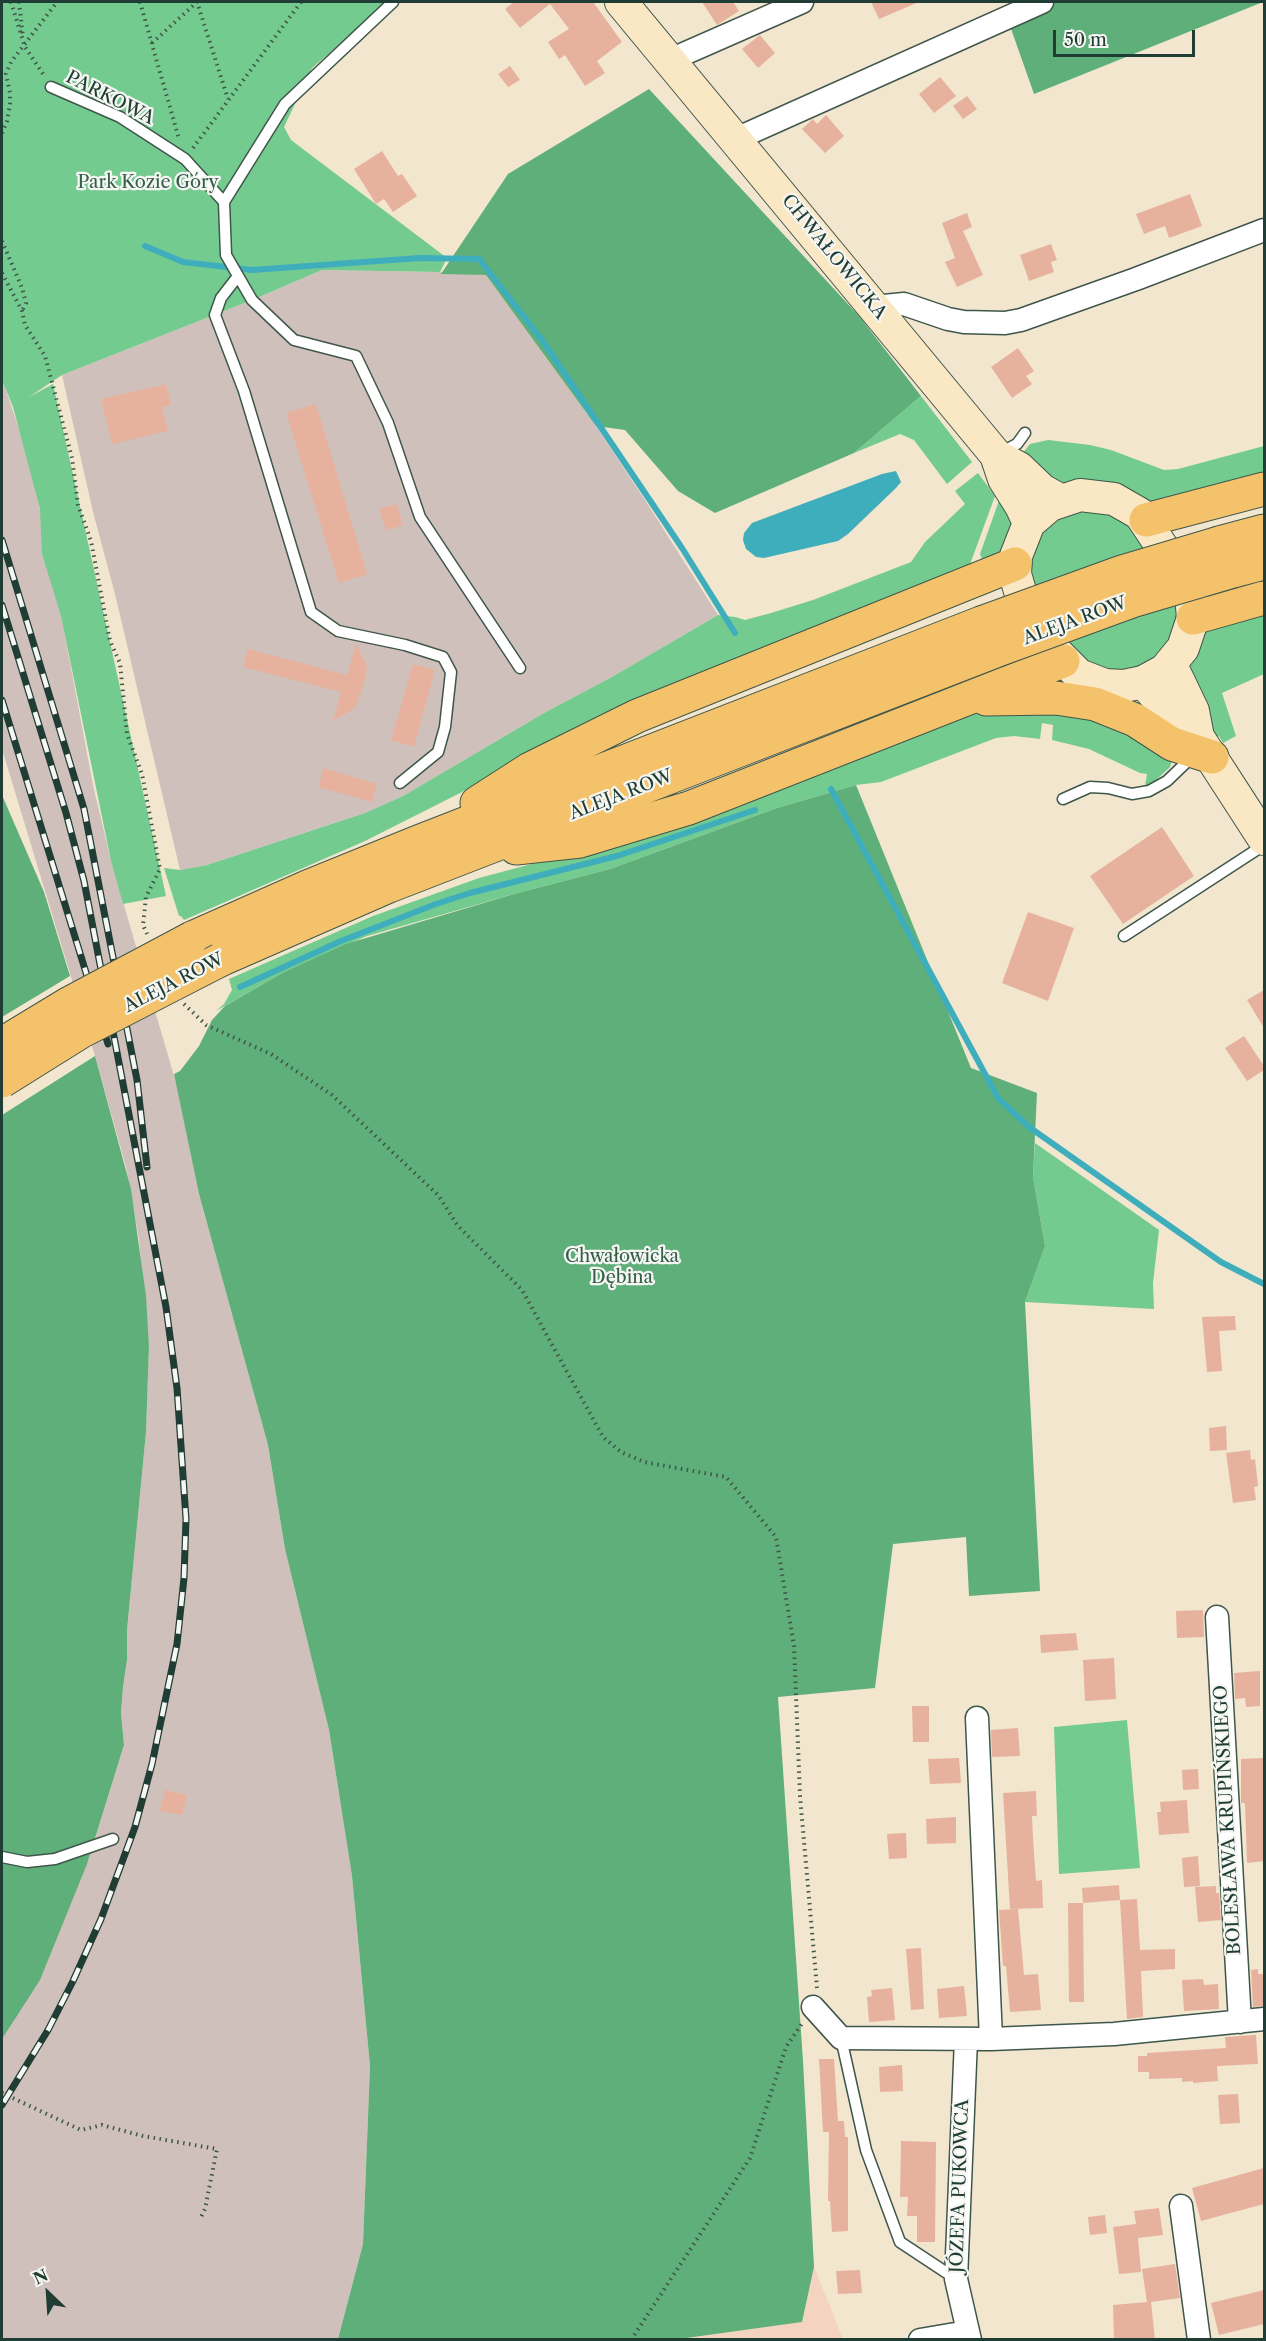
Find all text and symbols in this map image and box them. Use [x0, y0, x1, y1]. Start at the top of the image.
scale bar [1056, 18, 1198, 56]
text: 50 m [1064, 29, 1107, 51]
street label: PARKOWA [62, 66, 158, 130]
park label: Park Kozie Góry [77, 172, 219, 194]
street label: CHWAŁOWICKA [777, 190, 891, 324]
street label: ALEJA ROW [1020, 592, 1130, 650]
street label: ALEJA ROW [566, 765, 676, 825]
street label: ALEJA ROW [120, 949, 228, 1017]
park label: Chwałowicka Dębina [565, 1246, 679, 1288]
street label: BOLESŁAWA KRUPIŃSKIEGO [1210, 1685, 1246, 1955]
street label: JÓZEFA PUKOWCA [946, 2099, 974, 2273]
north arrow [18, 2263, 78, 2323]
text: N [30, 2265, 51, 2289]

